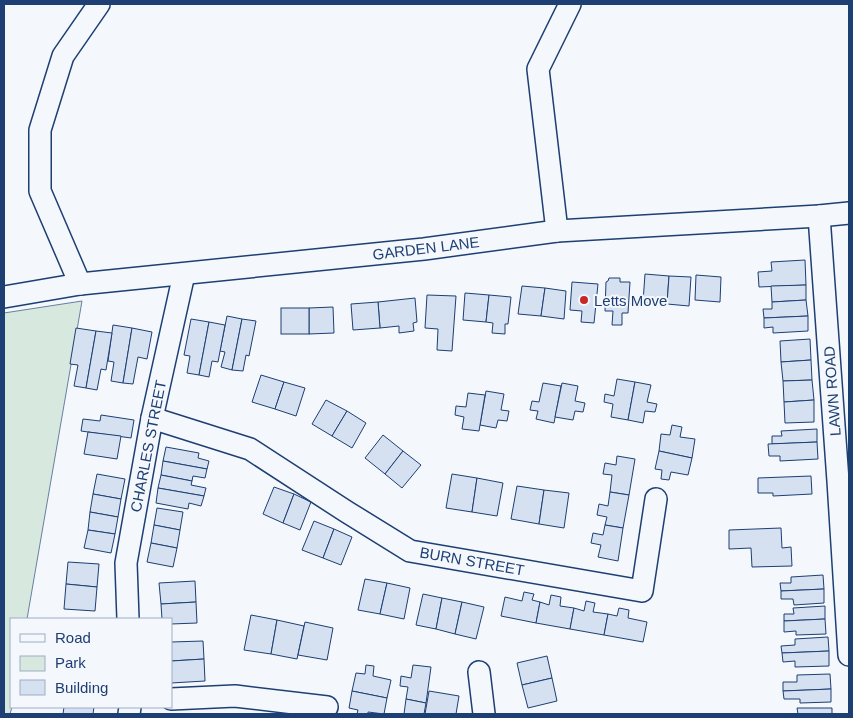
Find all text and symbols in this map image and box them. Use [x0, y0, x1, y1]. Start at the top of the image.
street label: GARDEN LANE [372, 233, 480, 263]
place label: Letts Move [594, 292, 667, 309]
marker: Letts Move [578, 294, 590, 306]
street label: LAWN ROAD [820, 345, 844, 437]
street label: CHARLES STREET [127, 379, 169, 513]
street label: BURN STREET [418, 543, 526, 579]
legend [10, 618, 172, 708]
text: Road [55, 629, 91, 646]
text: Park [55, 654, 86, 671]
text: Building [55, 679, 108, 696]

